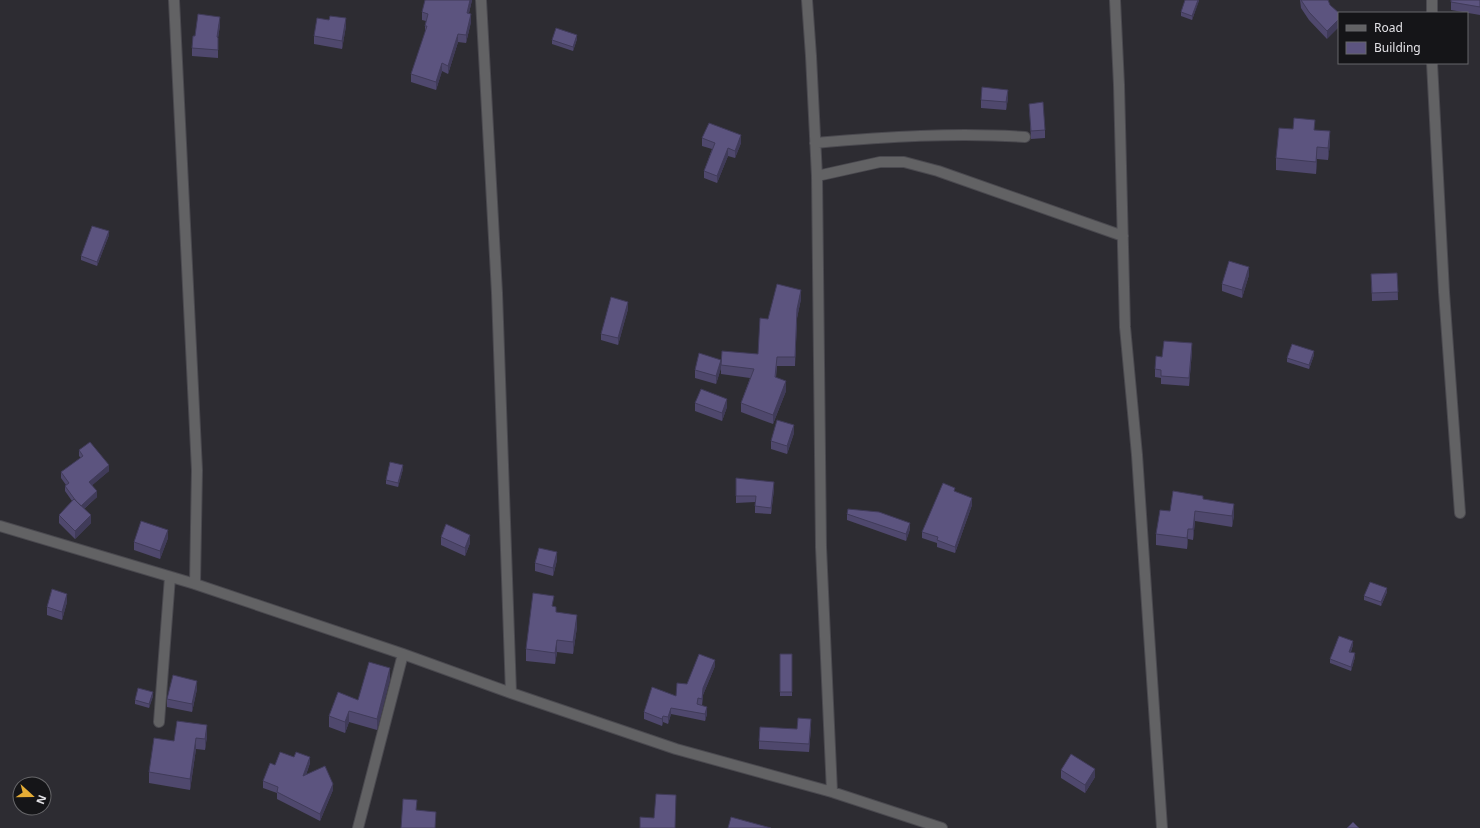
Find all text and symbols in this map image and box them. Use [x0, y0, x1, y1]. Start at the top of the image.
legend [1338, 12, 1468, 64]
text: Road [1374, 19, 1403, 36]
text: Building [1374, 39, 1421, 56]
north arrow [12, 776, 52, 816]
text: N [33, 793, 50, 807]

